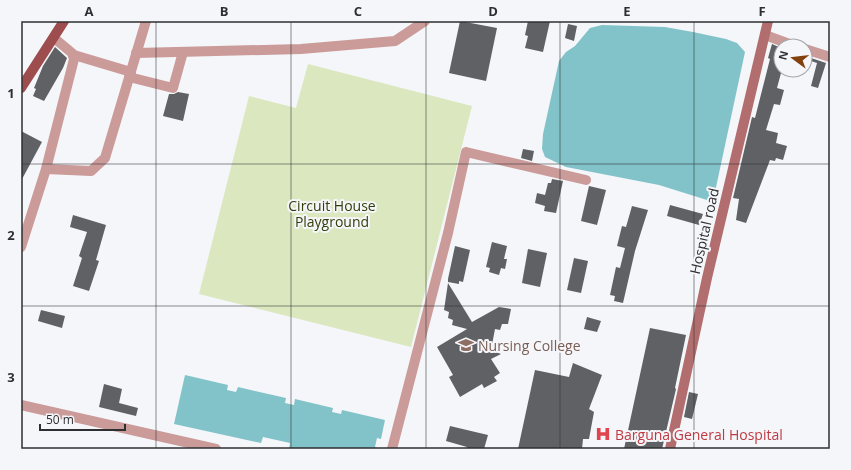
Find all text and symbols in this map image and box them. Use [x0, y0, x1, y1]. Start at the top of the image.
text: A [85, 2, 94, 20]
text: B [220, 2, 229, 20]
text: C [354, 2, 362, 20]
text: D [488, 2, 498, 20]
text: E [623, 2, 631, 20]
text: F [758, 2, 766, 20]
north arrow [773, 38, 813, 78]
text: N [774, 49, 791, 62]
text: 1 [7, 84, 15, 102]
street label: Hospital road [685, 186, 723, 276]
park label: Circuit House Playground [288, 196, 376, 231]
text: 2 [7, 226, 15, 244]
school or university icon: Nursing College [457, 336, 475, 354]
place label: Nursing College [478, 336, 581, 355]
text: 3 [7, 368, 15, 386]
scale bar [40, 406, 125, 432]
text: 50 m [46, 411, 74, 428]
hospital icon: Barguna General Hospital [594, 425, 612, 443]
place label: Barguna General Hospital [615, 425, 783, 444]

